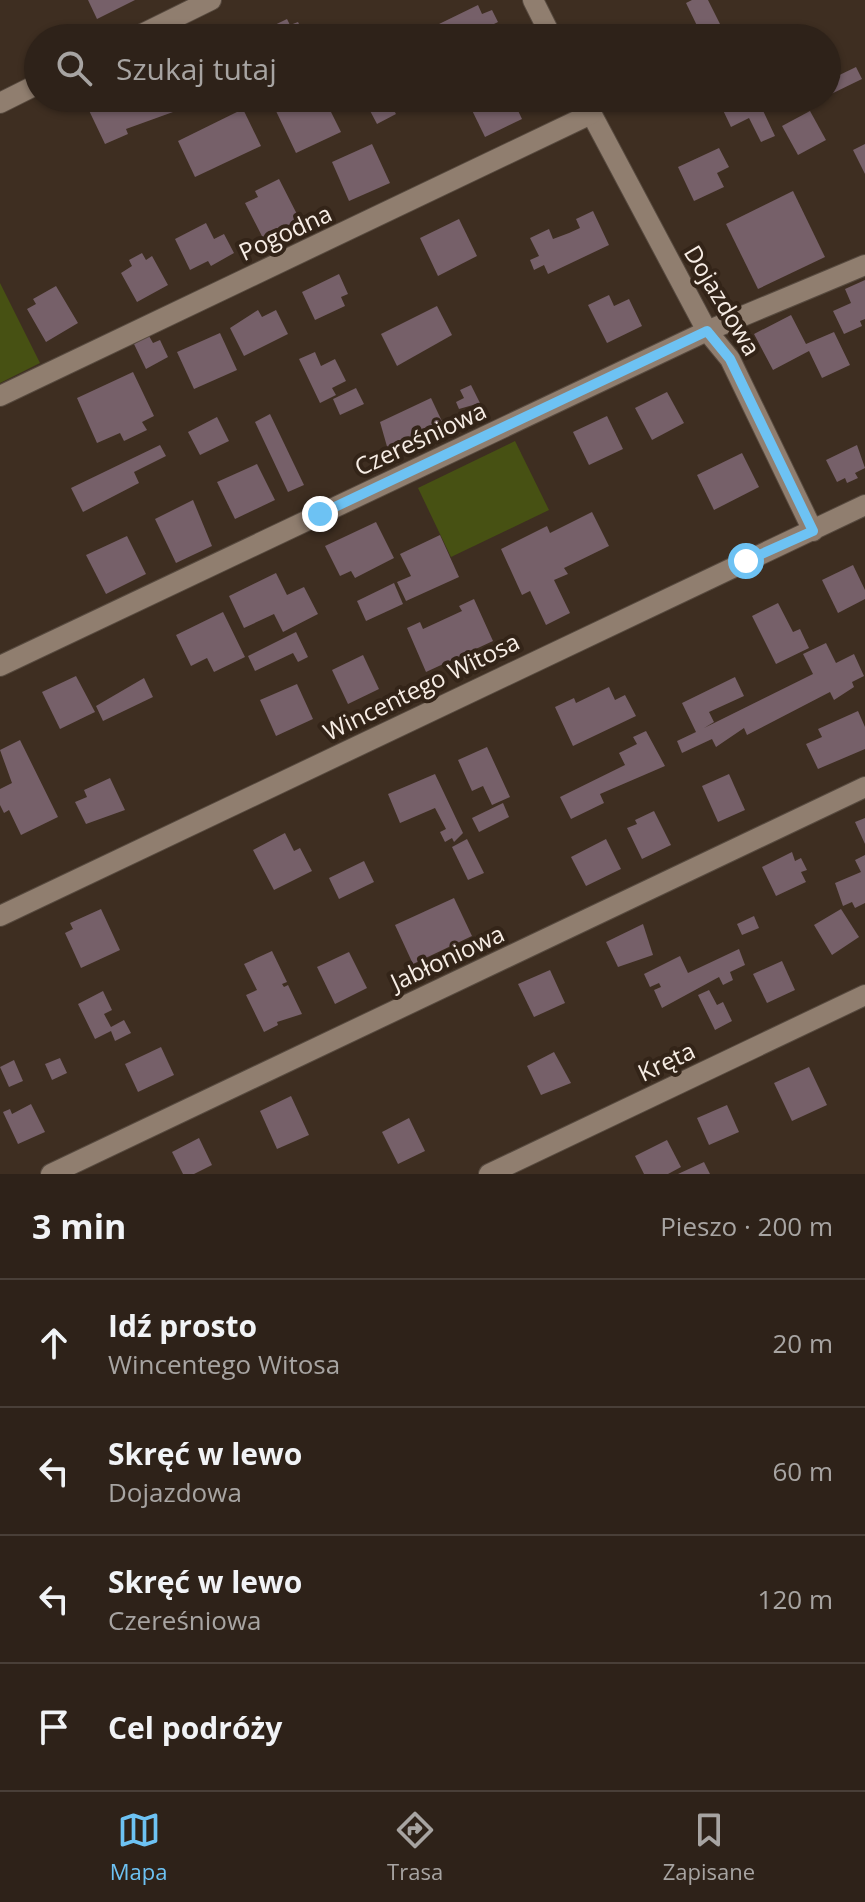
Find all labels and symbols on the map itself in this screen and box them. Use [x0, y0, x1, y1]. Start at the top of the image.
street label: Pogodna [233, 196, 337, 268]
street label: Dojazdowa [677, 239, 769, 361]
street label: Czereśniowa [349, 393, 491, 483]
route end [302, 496, 338, 532]
route start [728, 543, 764, 579]
street label: Wincentego Witosa [317, 624, 525, 748]
street label: Jabłoniowa [383, 916, 509, 999]
street label: Kręta [632, 1033, 700, 1089]

